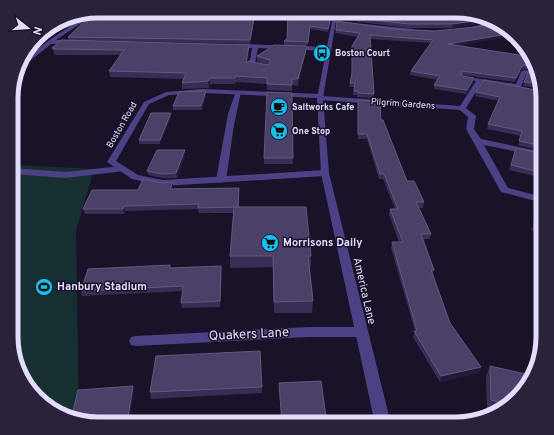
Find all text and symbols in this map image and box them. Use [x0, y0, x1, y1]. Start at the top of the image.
north arrow [8, 8, 48, 48]
text: N [29, 25, 44, 36]
bus stop icon: Boston Court [312, 43, 332, 63]
place label: Boston Court [335, 48, 391, 59]
street label: Pilgrim Gardens [370, 96, 436, 112]
cafe icon: Saltworks Cafe [269, 97, 289, 117]
street label: Boston Road [104, 100, 140, 150]
place label: Saltworks Cafe [292, 102, 354, 113]
supermarket icon: One Stop [269, 121, 289, 141]
place label: One Stop [292, 126, 330, 137]
supermarket icon: Morrisons Daily [260, 233, 280, 253]
place label: Morrisons Daily [283, 236, 363, 250]
street label: America Lane [350, 256, 378, 326]
sports icon: Hanbury Stadium [34, 277, 54, 297]
place label: Hanbury Stadium [57, 280, 147, 294]
street label: Quakers Lane [209, 325, 289, 345]

